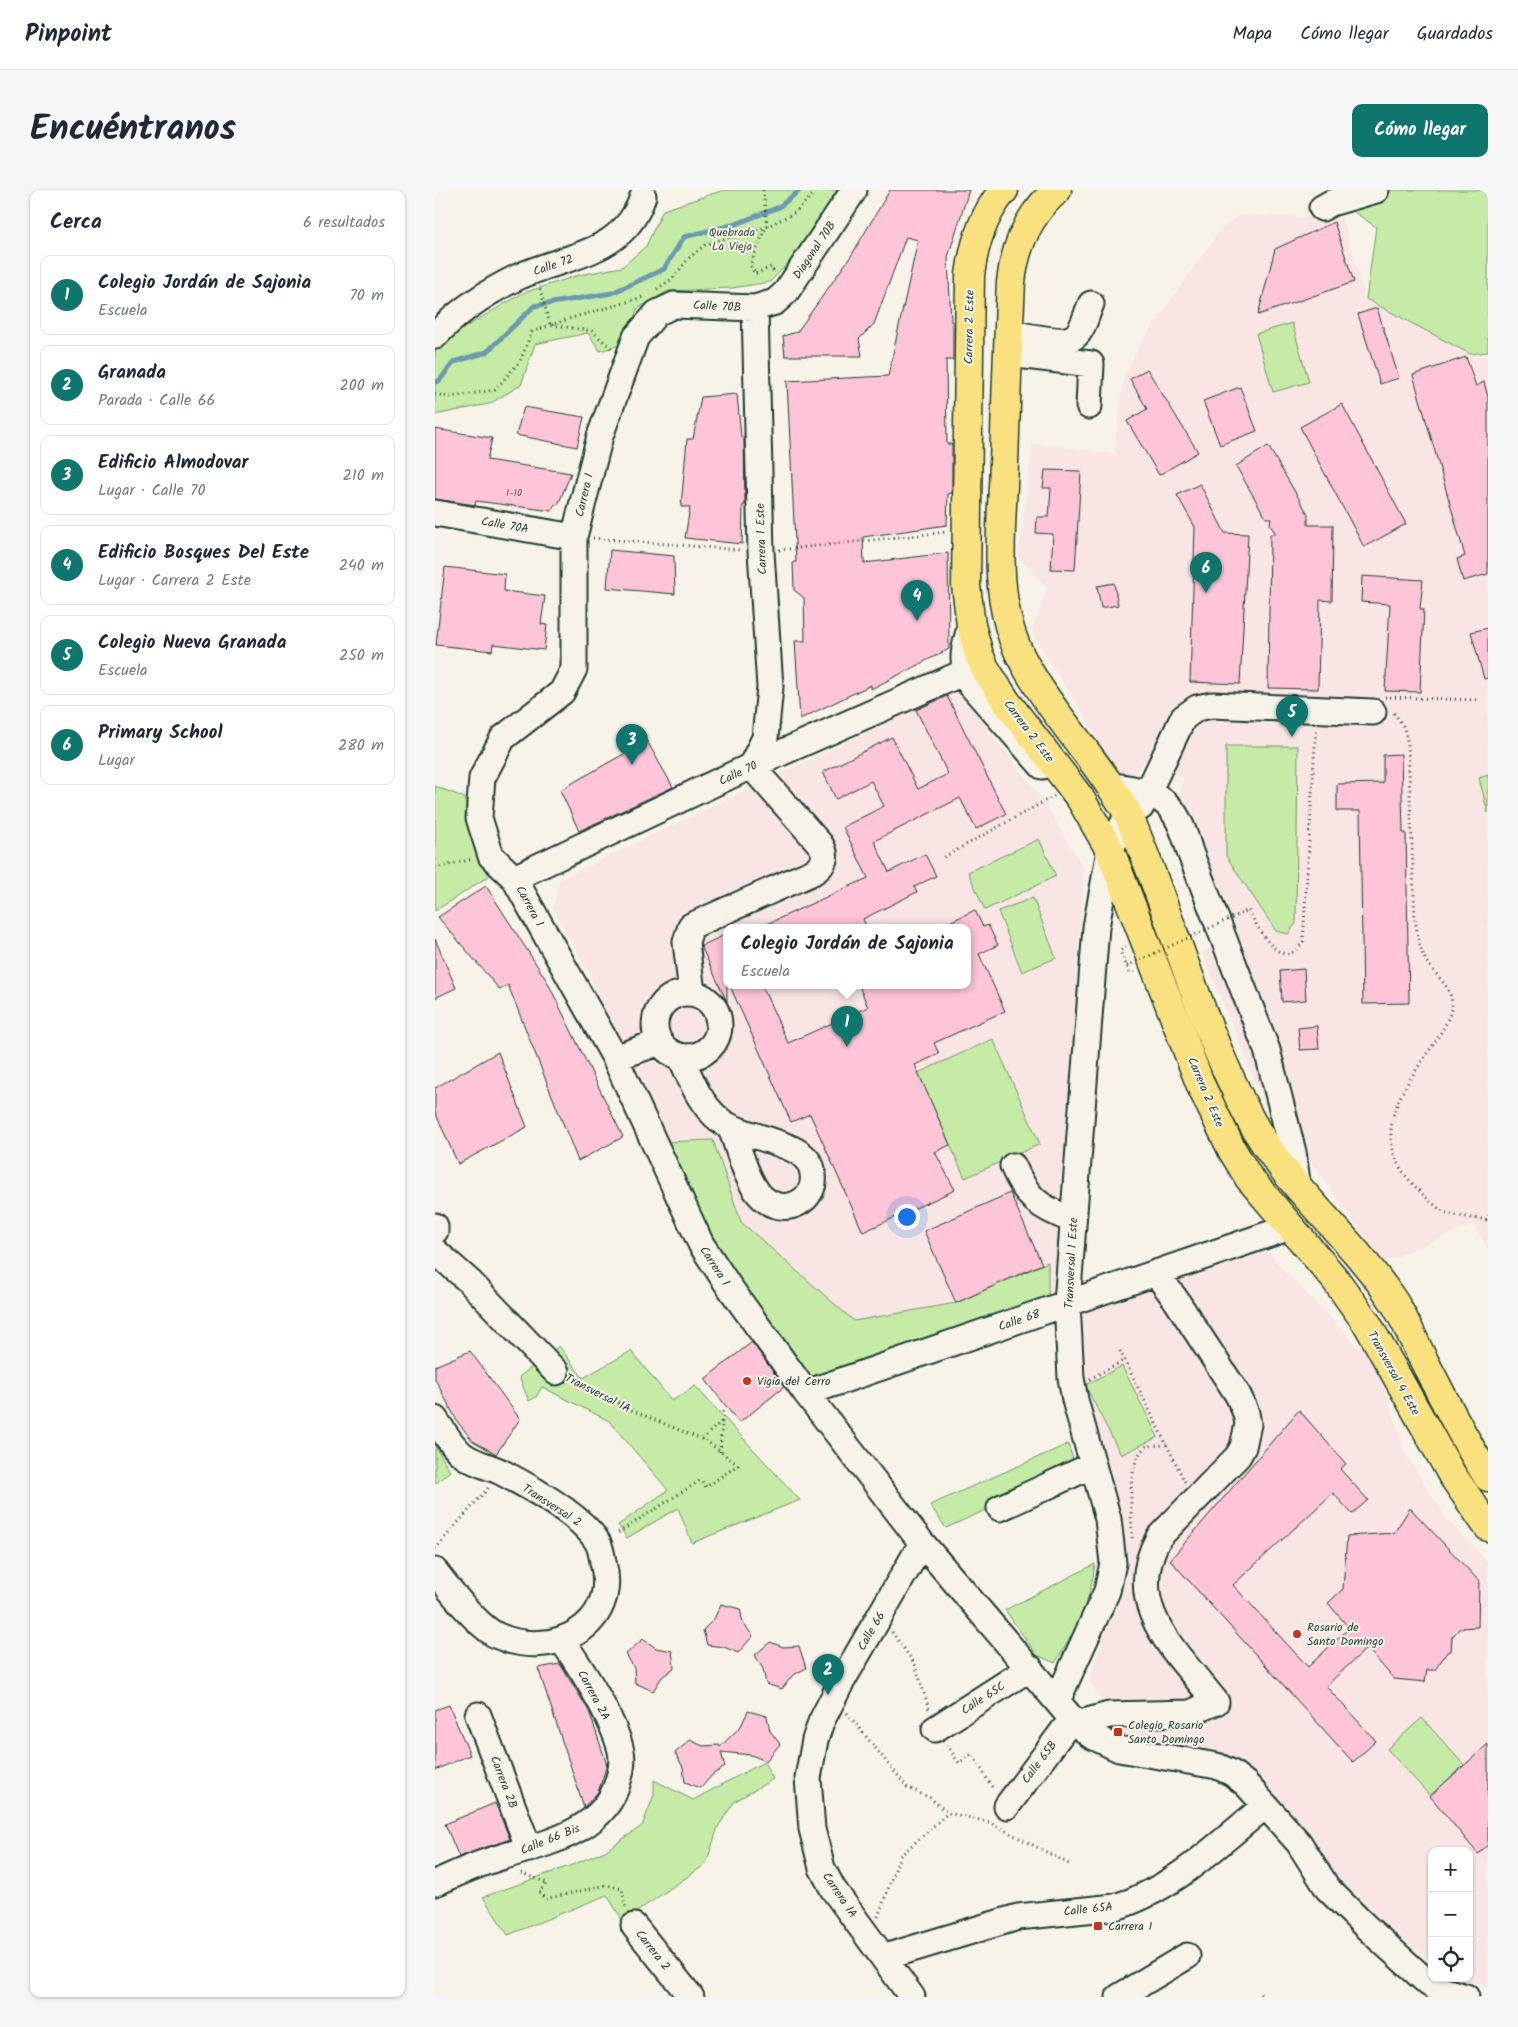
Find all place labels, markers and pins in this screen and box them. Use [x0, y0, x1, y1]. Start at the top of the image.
pin: 6 [1190, 552, 1222, 593]
pin: 4 [901, 580, 933, 621]
pin: 5 [1276, 696, 1308, 737]
pin: 3 [616, 724, 648, 765]
pin: 1 [831, 1006, 863, 1047]
place label: Vigia del Cerro [757, 1372, 830, 1391]
marker: Vigia del Cerro [741, 1375, 753, 1387]
place label: Rosario de Santo Domingo [1307, 1618, 1383, 1651]
marker: Rosario de Santo Domingo [1291, 1628, 1303, 1640]
pin: 2 [812, 1654, 844, 1695]
place label: Colegio Rosario Santo Domingo [1128, 1716, 1204, 1749]
marker: Colegio Rosario Santo Domingo [1112, 1726, 1124, 1738]
place label: Carrera 1 [1108, 1917, 1153, 1936]
marker: Carrera 1 [1092, 1920, 1104, 1932]

